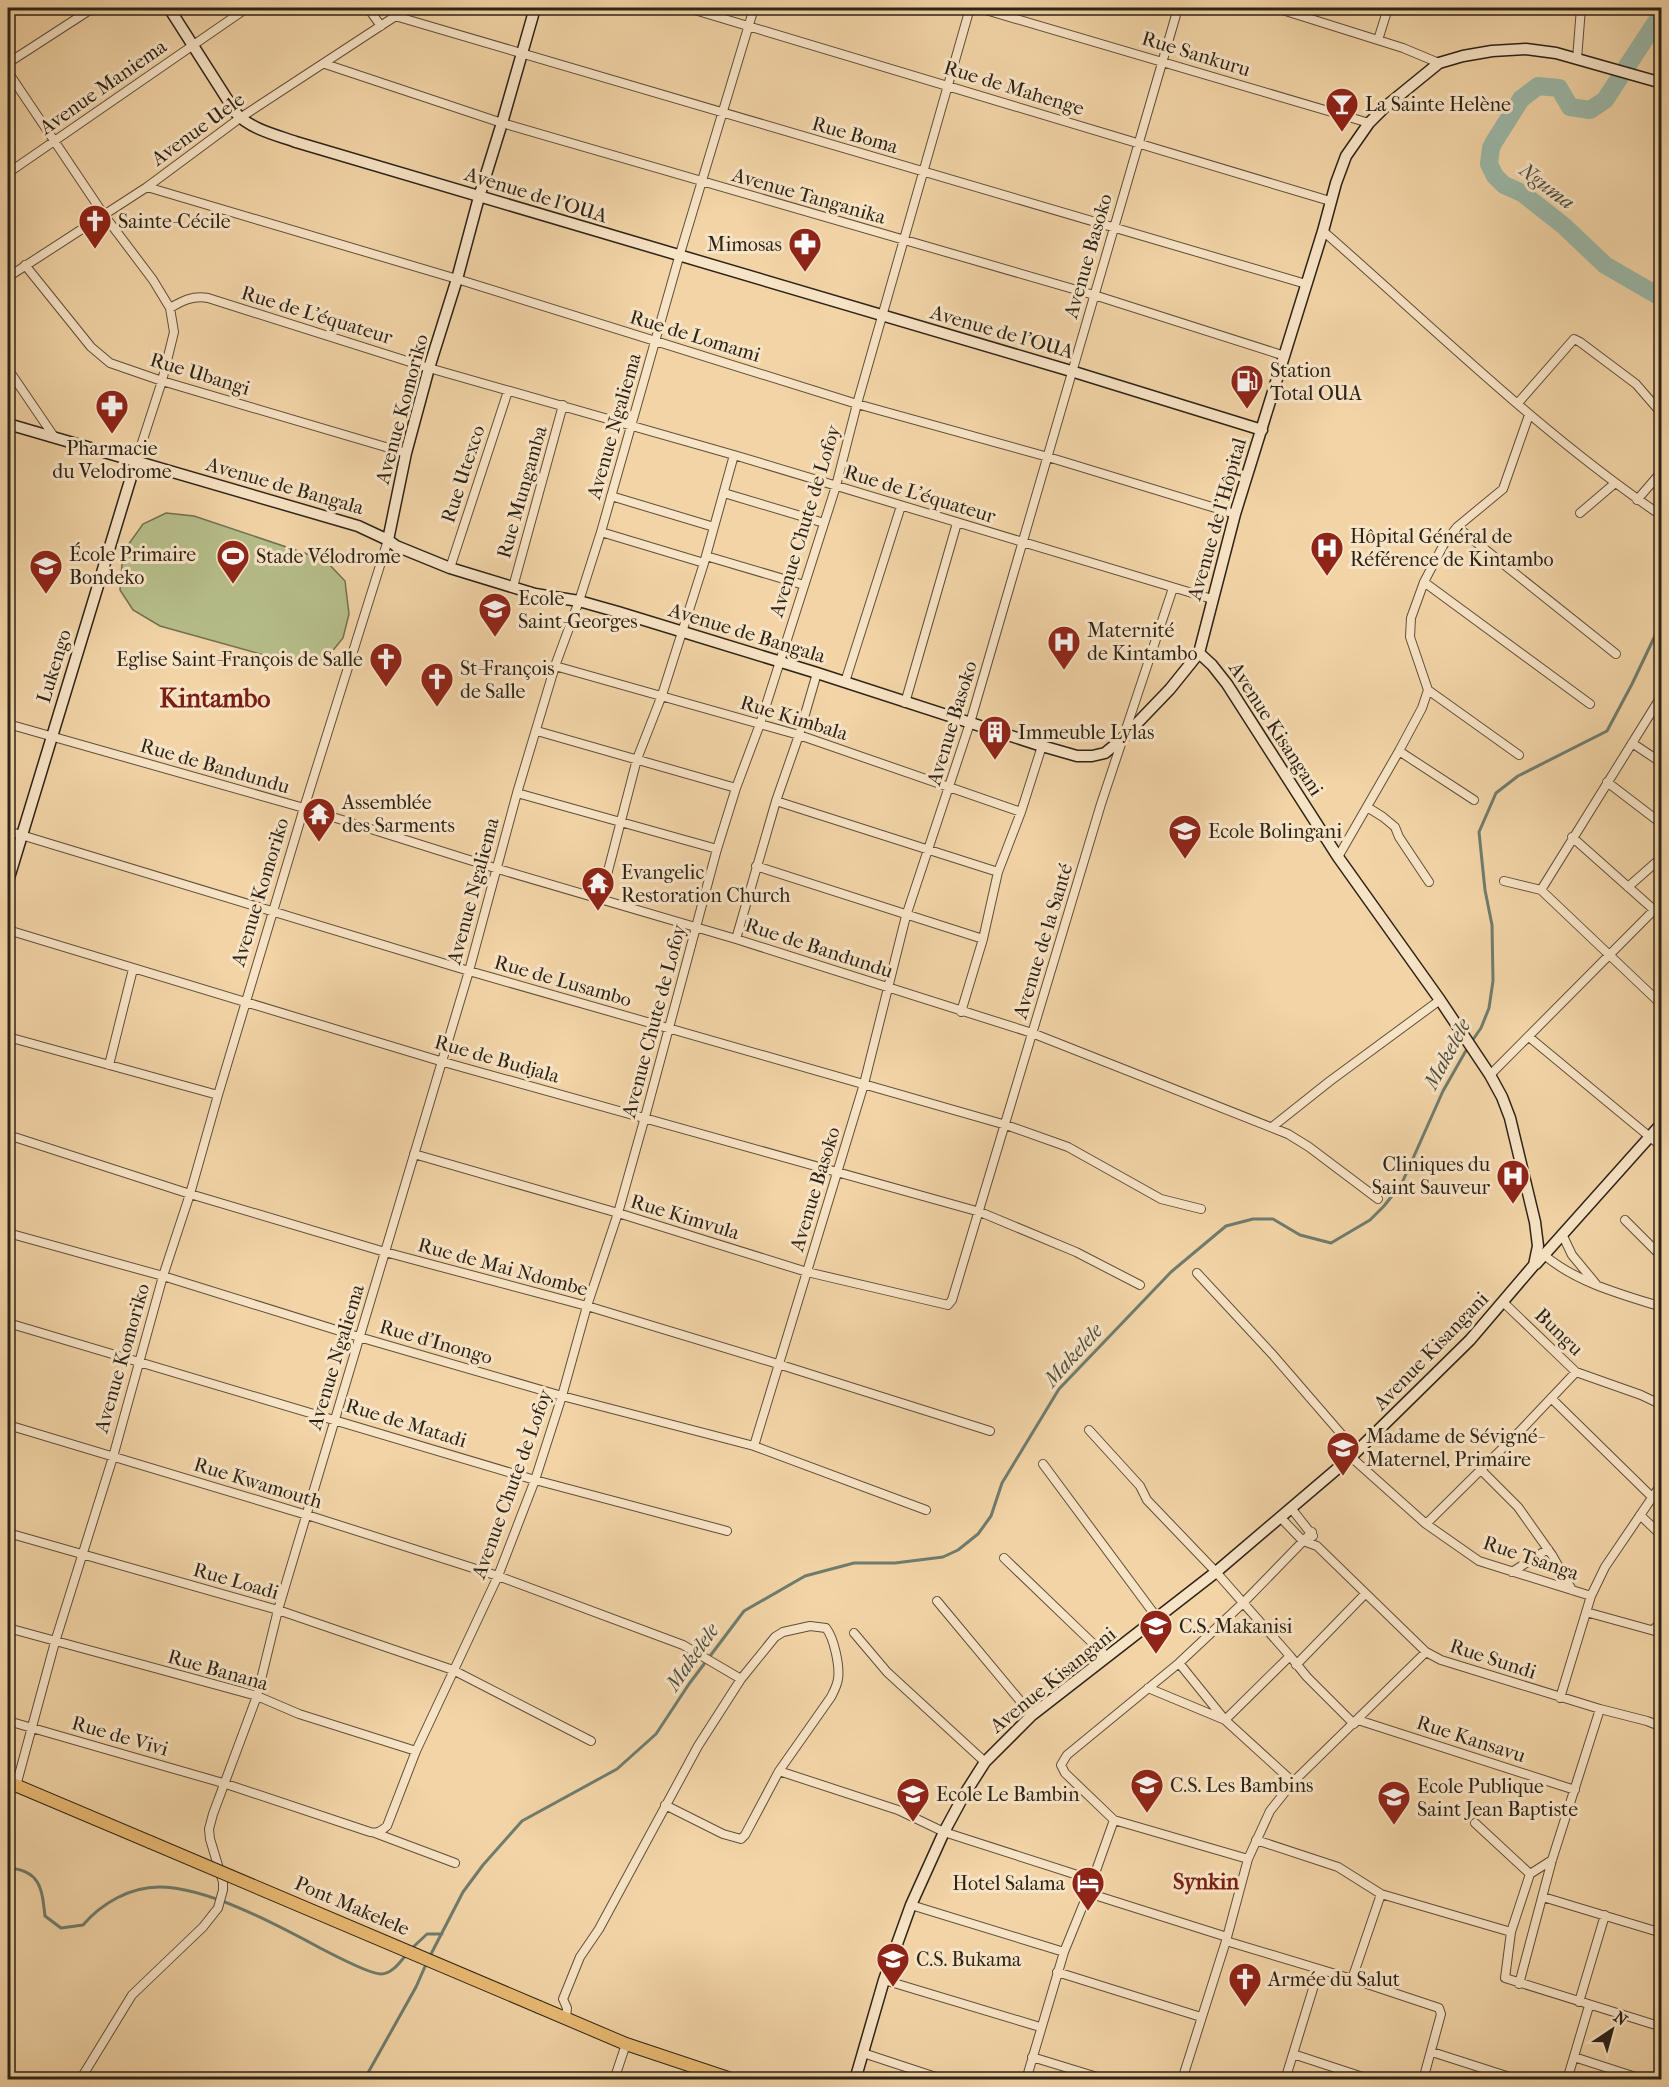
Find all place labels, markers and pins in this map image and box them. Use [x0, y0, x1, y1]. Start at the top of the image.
bar icon: La Sainte Helène [1324, 86, 1360, 133]
place label: La Sainte Helène [1365, 93, 1511, 116]
church icon: Sainte-Cécile [77, 203, 113, 250]
place label: Sainte-Cécile [118, 210, 231, 233]
pharmacy icon: Mimosas [787, 226, 823, 273]
place label: Mimosas [707, 233, 782, 256]
place label: Station Total OUA [1270, 359, 1363, 405]
fuel station icon: Station Total OUA [1229, 363, 1265, 410]
pharmacy icon: Pharmacie du Velodrome [94, 388, 130, 435]
place label: Pharmacie du Velodrome [52, 437, 172, 483]
place label: Hôpital Général de Référence de Kintambo [1350, 525, 1554, 571]
hospital icon: Hôpital Général de Référence de Kintambo [1309, 530, 1345, 577]
sports icon: Stade Vélodrome [215, 538, 251, 585]
place label: École Primaire Bondeko [69, 542, 196, 589]
place label: Stade Vélodrome [256, 545, 401, 568]
school or university icon: École Primaire Bondeko [28, 548, 64, 595]
place label: Ecole Saint-Georges [518, 587, 638, 633]
school or university icon: Ecole Saint-Georges [477, 591, 513, 638]
place label: Maternité de Kintambo [1087, 619, 1198, 665]
hospital icon: Maternité de Kintambo [1046, 624, 1082, 671]
church icon: Eglise Saint-François de Salle [368, 641, 404, 688]
place label: Eglise Saint-François de Salle [116, 648, 363, 671]
place label: St-François de Salle [460, 657, 555, 703]
church icon: St-François de Salle [419, 661, 455, 708]
building icon: Immeuble Lylas [977, 714, 1013, 761]
place label: Immeuble Lylas [1018, 721, 1154, 744]
place label: Assemblée des Sarments [341, 791, 455, 837]
temple icon: Assemblée des Sarments [301, 796, 337, 843]
school or university icon: Ecole Bolingani [1167, 813, 1203, 860]
place label: Ecole Bolingani [1208, 820, 1342, 843]
place label: Evangelic Restoration Church [621, 861, 791, 907]
temple icon: Evangelic Restoration Church [580, 865, 616, 912]
place label: Cliniques du Saint Sauveur [1372, 1153, 1491, 1199]
hospital icon: Cliniques du Saint Sauveur [1495, 1158, 1531, 1205]
place label: Madame de Sévigné- Maternel, Primaire [1366, 1425, 1546, 1471]
school or university icon: Madame de Sévigné- Maternel, Primaire [1325, 1430, 1361, 1477]
school or university icon: C.S. Makanisi [1138, 1608, 1174, 1655]
place label: C.S. Makanisi [1179, 1615, 1293, 1638]
school or university icon: C.S. Les Bambins [1129, 1767, 1165, 1814]
place label: C.S. Les Bambins [1170, 1774, 1313, 1797]
place label: Ecole Publique Saint Jean Baptiste [1417, 1775, 1578, 1821]
school or university icon: Ecole Le Bambin [895, 1776, 931, 1823]
school or university icon: Ecole Publique Saint Jean Baptiste [1376, 1779, 1412, 1826]
place label: Ecole Le Bambin [936, 1783, 1080, 1806]
hotel icon: Hotel Salama [1070, 1865, 1106, 1912]
place label: Hotel Salama [952, 1872, 1066, 1895]
school or university icon: C.S. Bukama [875, 1941, 911, 1988]
place label: C.S. Bukama [916, 1948, 1022, 1971]
church icon: Armée du Salut [1227, 1961, 1263, 2008]
place label: Armée du Salut [1267, 1968, 1400, 1991]

